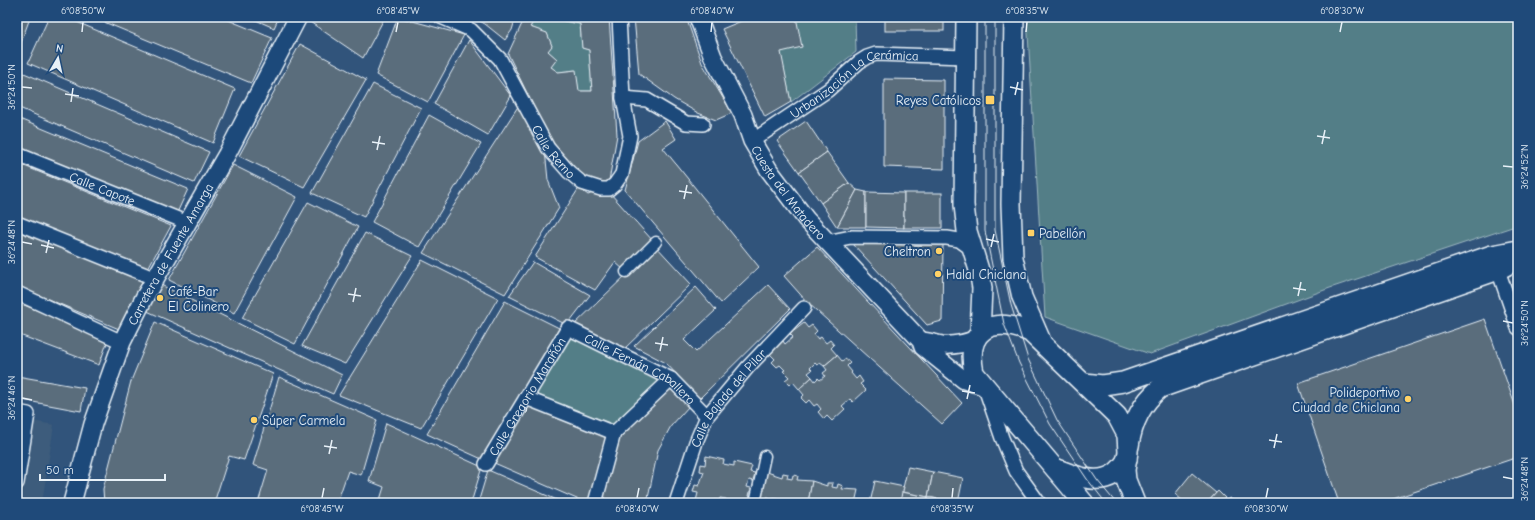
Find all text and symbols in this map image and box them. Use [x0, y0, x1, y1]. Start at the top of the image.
text: 6°08'50"W [61, 5, 105, 17]
text: 6°08'45"W [377, 5, 420, 17]
text: 6°08'40"W [690, 5, 734, 17]
text: 6°08'35"W [1006, 5, 1049, 17]
text: 6°08'30"W [1320, 5, 1364, 17]
north arrow [38, 38, 78, 78]
text: N [55, 42, 64, 56]
street label: Urbanización La Cerámica [787, 46, 919, 121]
text: 36°24'50"N [6, 64, 18, 110]
place label: Reyes Católicos [896, 93, 981, 108]
marker: Reyes Católicos [984, 94, 996, 106]
street label: Calle Remo [529, 122, 578, 182]
street label: Cuesta del Matadero [749, 143, 829, 243]
text: 36°24'52"N [1519, 145, 1531, 189]
street label: Calle Capote [67, 168, 138, 209]
street label: Carretera de Fuente Amarga [124, 180, 216, 327]
text: 36°24'48"N [6, 220, 18, 264]
place label: Pabellón [1039, 226, 1086, 241]
marker: Pabellón [1026, 228, 1036, 238]
place label: Cheltron [884, 244, 931, 259]
marker: Cheltron [934, 246, 944, 256]
place label: Halal Chiclana [946, 267, 1026, 282]
marker: Halal Chiclana [933, 269, 943, 279]
place label: Café-Bar El Colinero [168, 284, 229, 314]
marker: Café-Bar El Colinero [155, 293, 165, 303]
text: 36°24'50"N [1519, 300, 1531, 346]
street label: Calle Fernán Caballero [582, 330, 699, 407]
street label: Calle Gregorio Marañón [485, 334, 568, 458]
street label: Calle Bajada del Pilar [687, 345, 769, 449]
text: 36°24'46"N [6, 376, 18, 420]
place label: Polideportivo Ciudad de Chiclana [1292, 385, 1400, 415]
marker: Polideportivo Ciudad de Chiclana [1403, 394, 1413, 404]
place label: Súper Carmela [262, 413, 345, 428]
marker: Súper Carmela [249, 415, 259, 425]
scale bar [40, 456, 165, 482]
text: 36°24'48"N [1519, 457, 1531, 501]
text: 50 m [46, 463, 74, 477]
text: 6°08'45"W [301, 503, 344, 515]
text: 6°08'40"W [615, 503, 659, 515]
text: 6°08'35"W [931, 503, 974, 515]
text: 6°08'30"W [1244, 503, 1288, 515]

